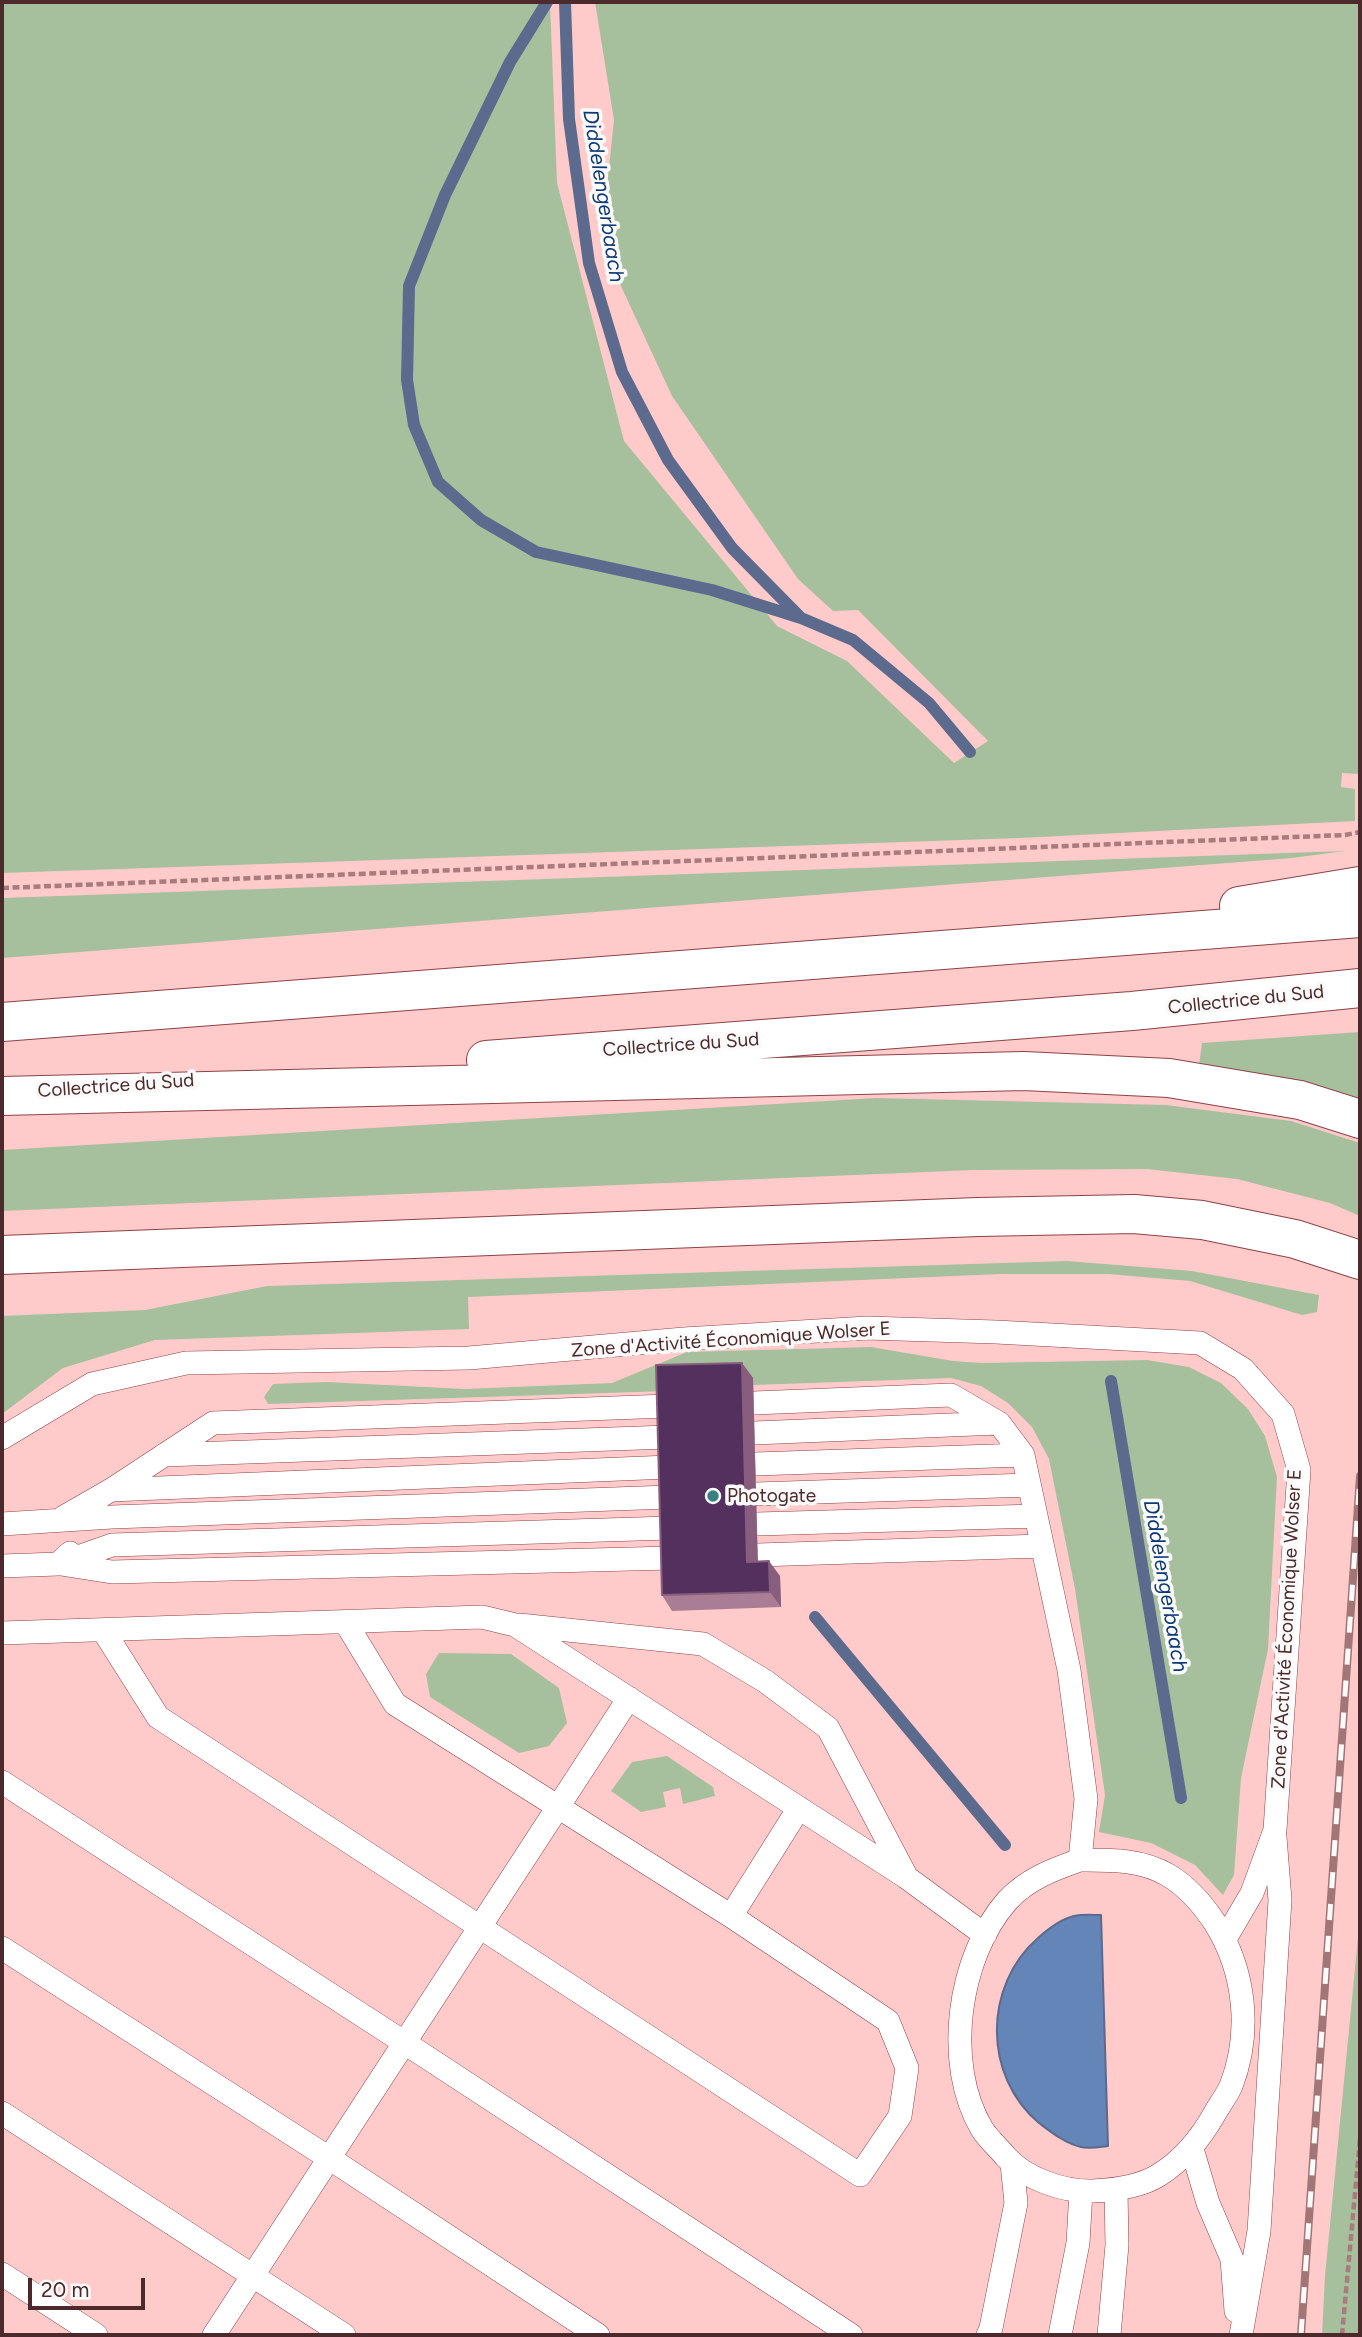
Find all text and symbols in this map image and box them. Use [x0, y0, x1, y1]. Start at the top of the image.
water label: Diddelengerbaach [577, 108, 629, 284]
street label: Collectrice du Sud [1167, 980, 1325, 1020]
street label: Collectrice du Sud [602, 1028, 760, 1062]
street label: Collectrice du Sud [37, 1069, 195, 1103]
street label: Zone d'Activité Économique Wolser E [570, 1317, 892, 1363]
street label: Zone d'Activité Économique Wolser E [1267, 1468, 1307, 1790]
place label: Photogate [727, 1485, 816, 1507]
marker: Photogate [705, 1488, 721, 1504]
water label: Diddelengerbaach [1137, 1498, 1193, 1674]
scale bar [32, 2264, 149, 2308]
text: 20 m [41, 2277, 89, 2302]

